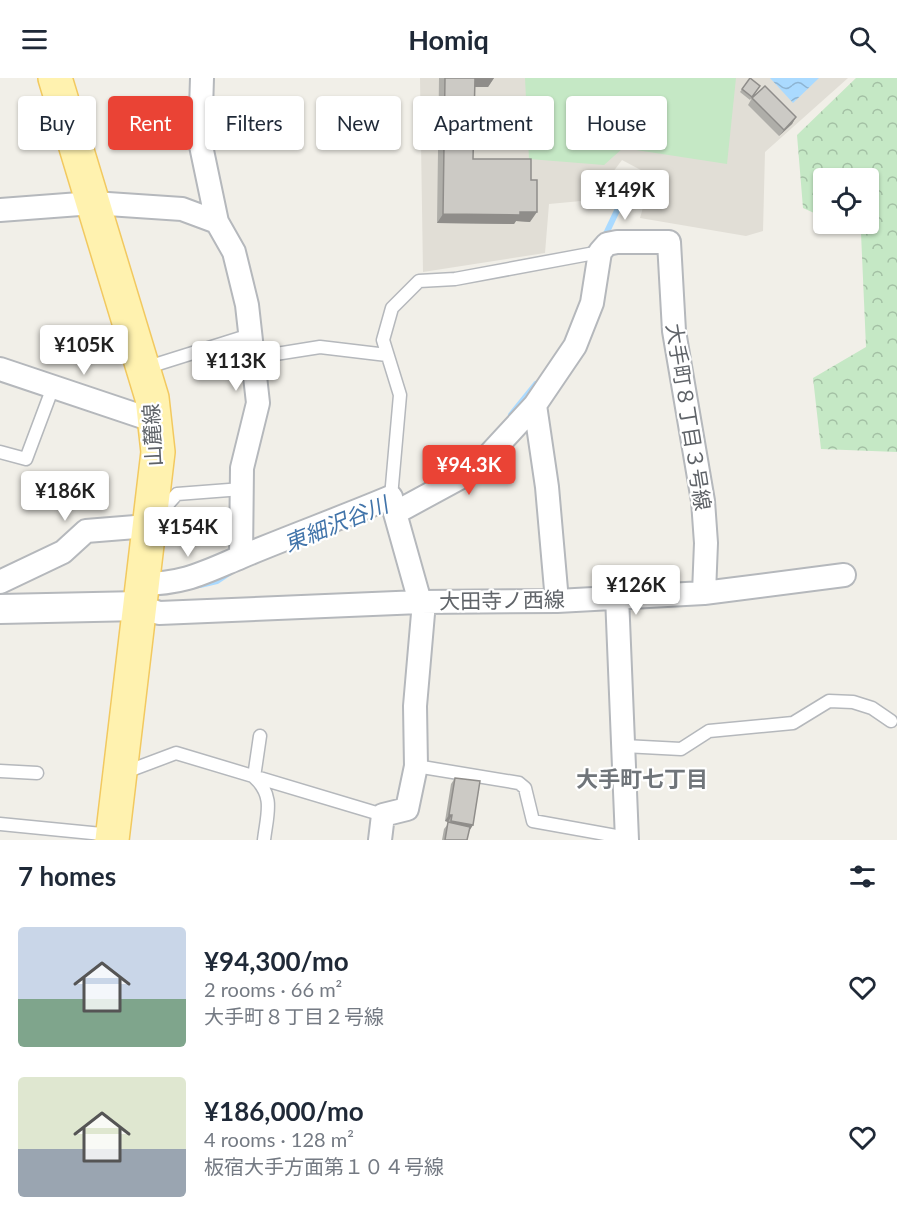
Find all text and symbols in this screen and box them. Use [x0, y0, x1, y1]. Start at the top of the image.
icon: menu [18, 23, 51, 56]
text: Homiq [408, 23, 489, 56]
icon: search [846, 23, 879, 56]
chip: Buy [18, 96, 96, 150]
chip: Rent [108, 96, 193, 150]
chip: Filters [205, 96, 304, 150]
chip: New [316, 96, 401, 150]
chip: Apartment [413, 96, 554, 150]
chip: House [566, 96, 667, 150]
map controls [813, 168, 879, 234]
button: locate [813, 168, 879, 234]
pin: ¥149K [583, 170, 667, 221]
text: ¥149K [595, 177, 655, 201]
street label: 大手町８丁目３号線 [662, 321, 717, 512]
pin: ¥105K [42, 325, 126, 376]
text: ¥105K [54, 332, 114, 356]
pin: ¥113K [194, 341, 278, 392]
text: ¥113K [206, 348, 266, 372]
street label: 山麓線 [137, 403, 166, 467]
pin: ¥94.3K [420, 445, 518, 496]
text: ¥94.3K [437, 452, 501, 476]
pin: ¥186K [23, 471, 107, 522]
text: ¥186K [35, 478, 95, 502]
water label: 東細沢谷川 [280, 490, 394, 557]
pin: ¥154K [146, 507, 230, 558]
text: ¥154K [158, 514, 218, 538]
pin: ¥126K [594, 565, 678, 616]
text: ¥126K [606, 572, 666, 596]
street label: 大田寺ノ西線 [439, 586, 565, 613]
district label: 大手町七丁目 [576, 765, 708, 792]
text: 7 homes [18, 860, 116, 892]
icon: filters [846, 860, 879, 893]
text: ¥94,300/mo [204, 945, 349, 977]
icon: home [66, 951, 138, 1023]
icon: heart [846, 971, 879, 1004]
text: 2 rooms · 66 m² [204, 977, 342, 1001]
text: 大手町８丁目２号線 [204, 1004, 384, 1028]
text: ¥186,000/mo [204, 1095, 364, 1127]
icon: home [66, 1101, 138, 1173]
icon: heart [846, 1121, 879, 1154]
text: 4 rooms · 128 m² [204, 1127, 354, 1151]
text: 板宿大手方面第１０４号線 [204, 1154, 444, 1178]

